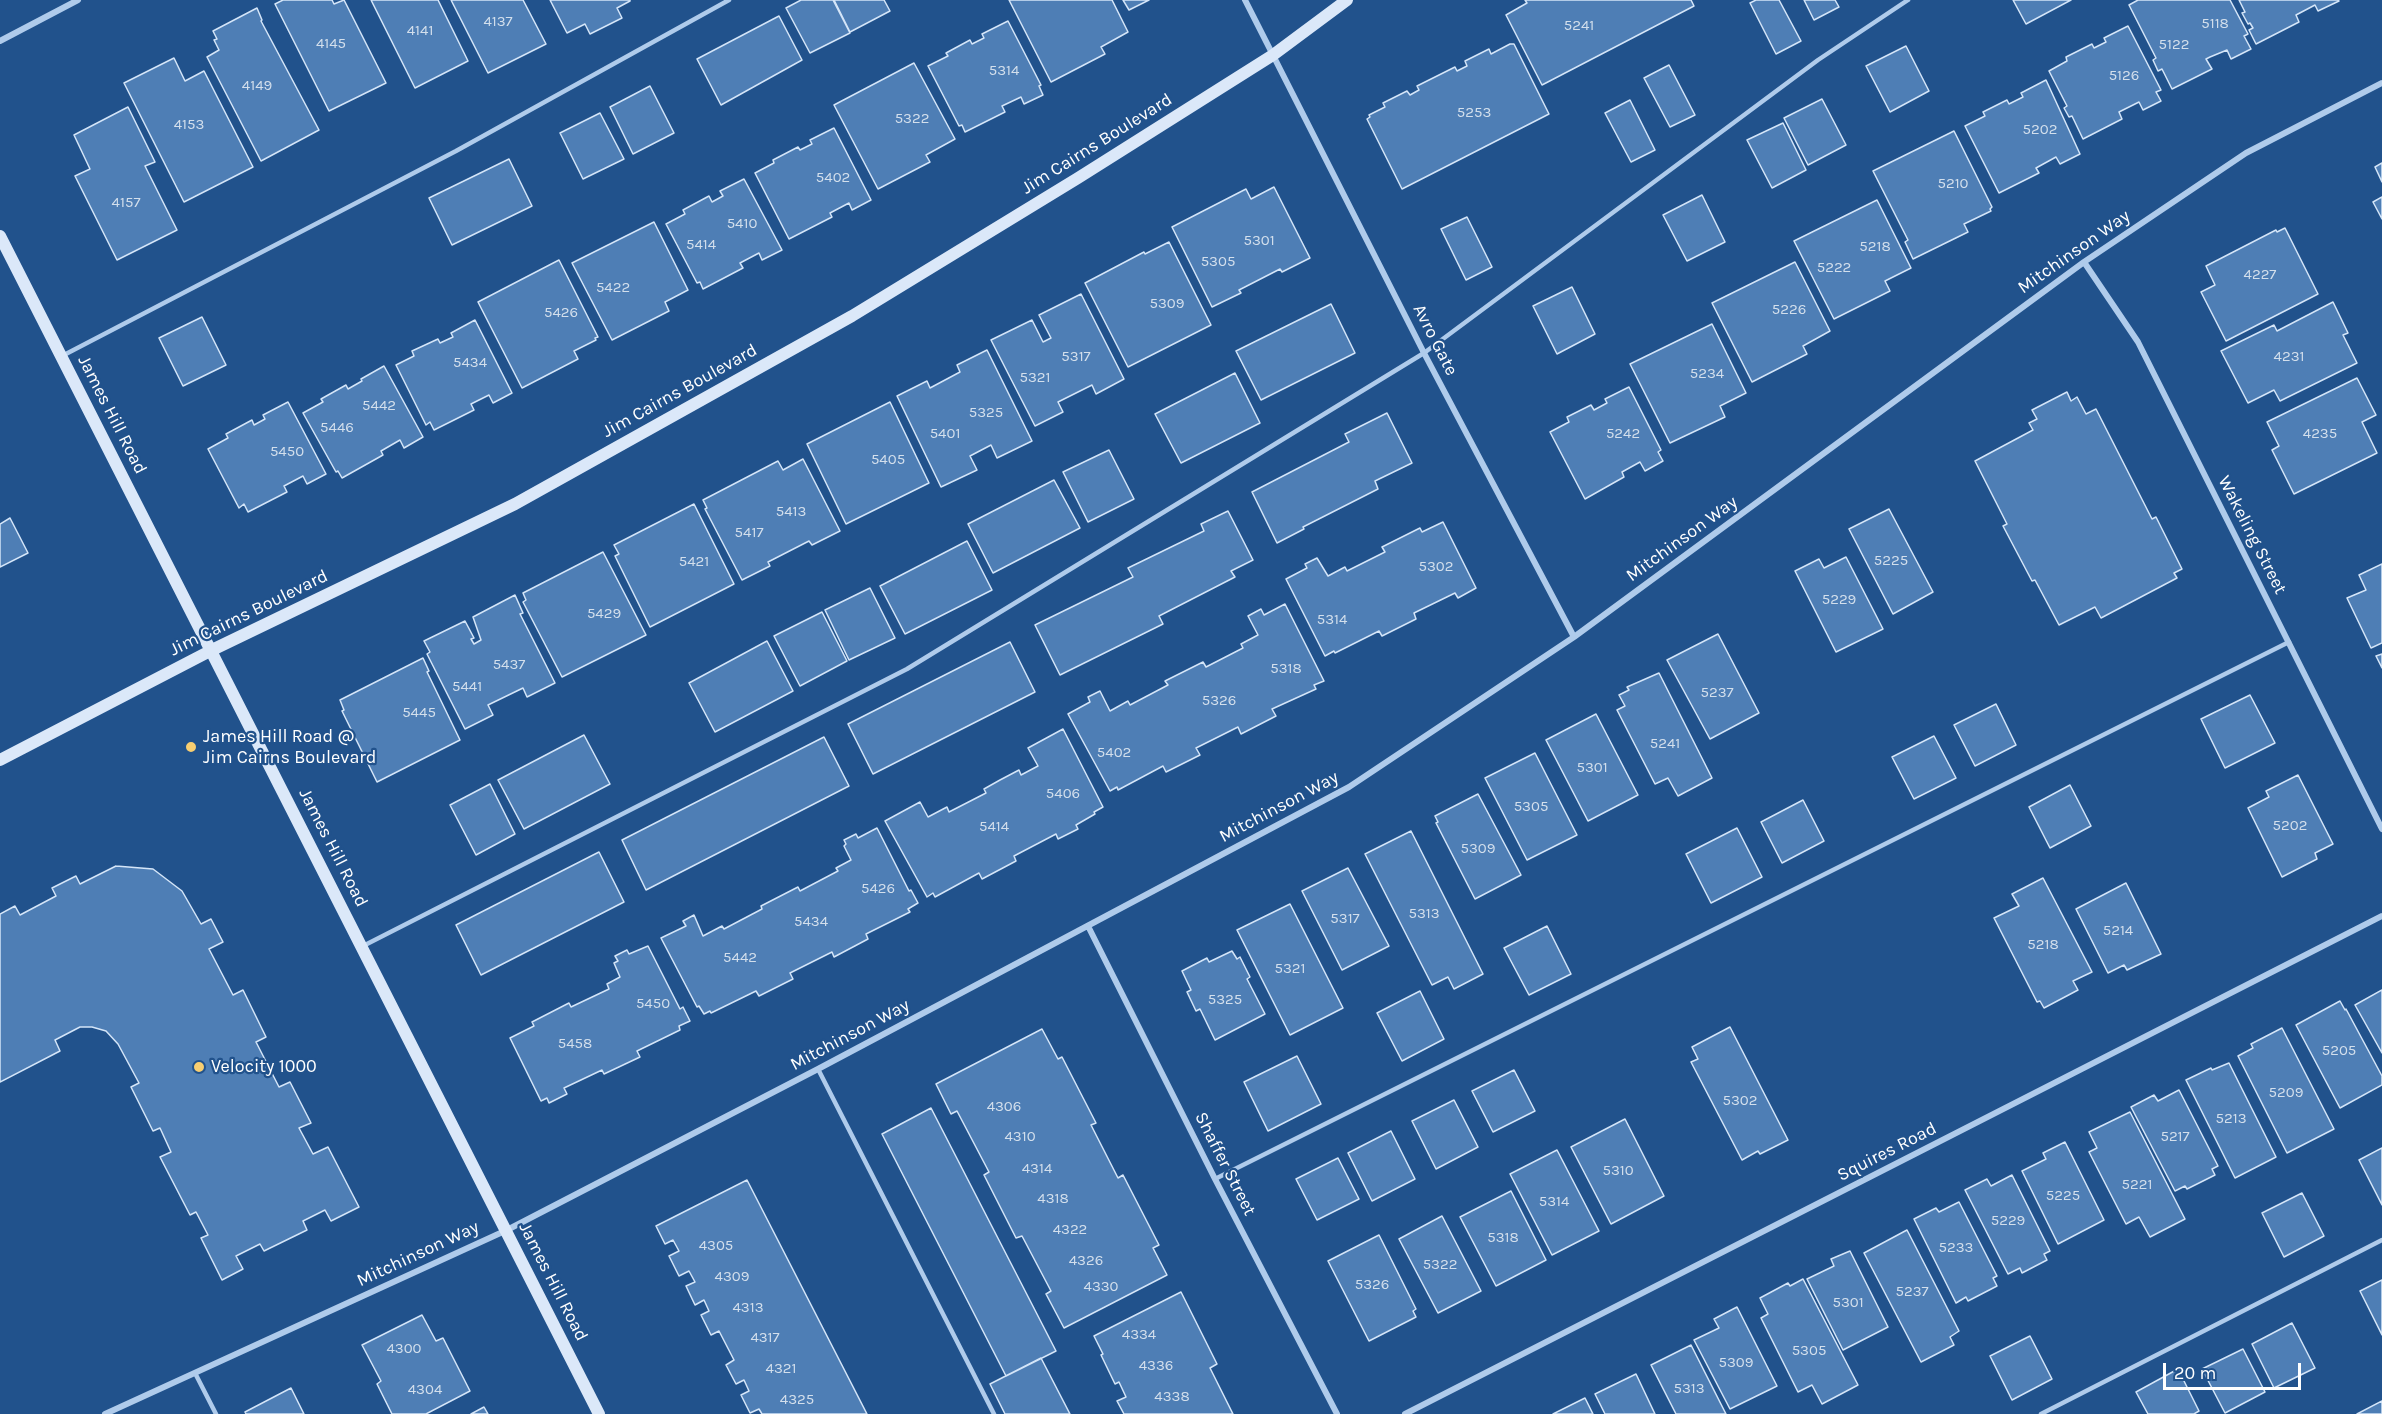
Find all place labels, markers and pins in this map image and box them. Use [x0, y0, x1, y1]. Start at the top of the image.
place label: James Hill Road @ Jim Cairns Boulevard [203, 726, 376, 768]
marker: James Hill Road @ Jim Cairns Boulevard [184, 740, 198, 754]
place label: Velocity 1000 [211, 1056, 317, 1078]
marker: Velocity 1000 [192, 1060, 206, 1074]

